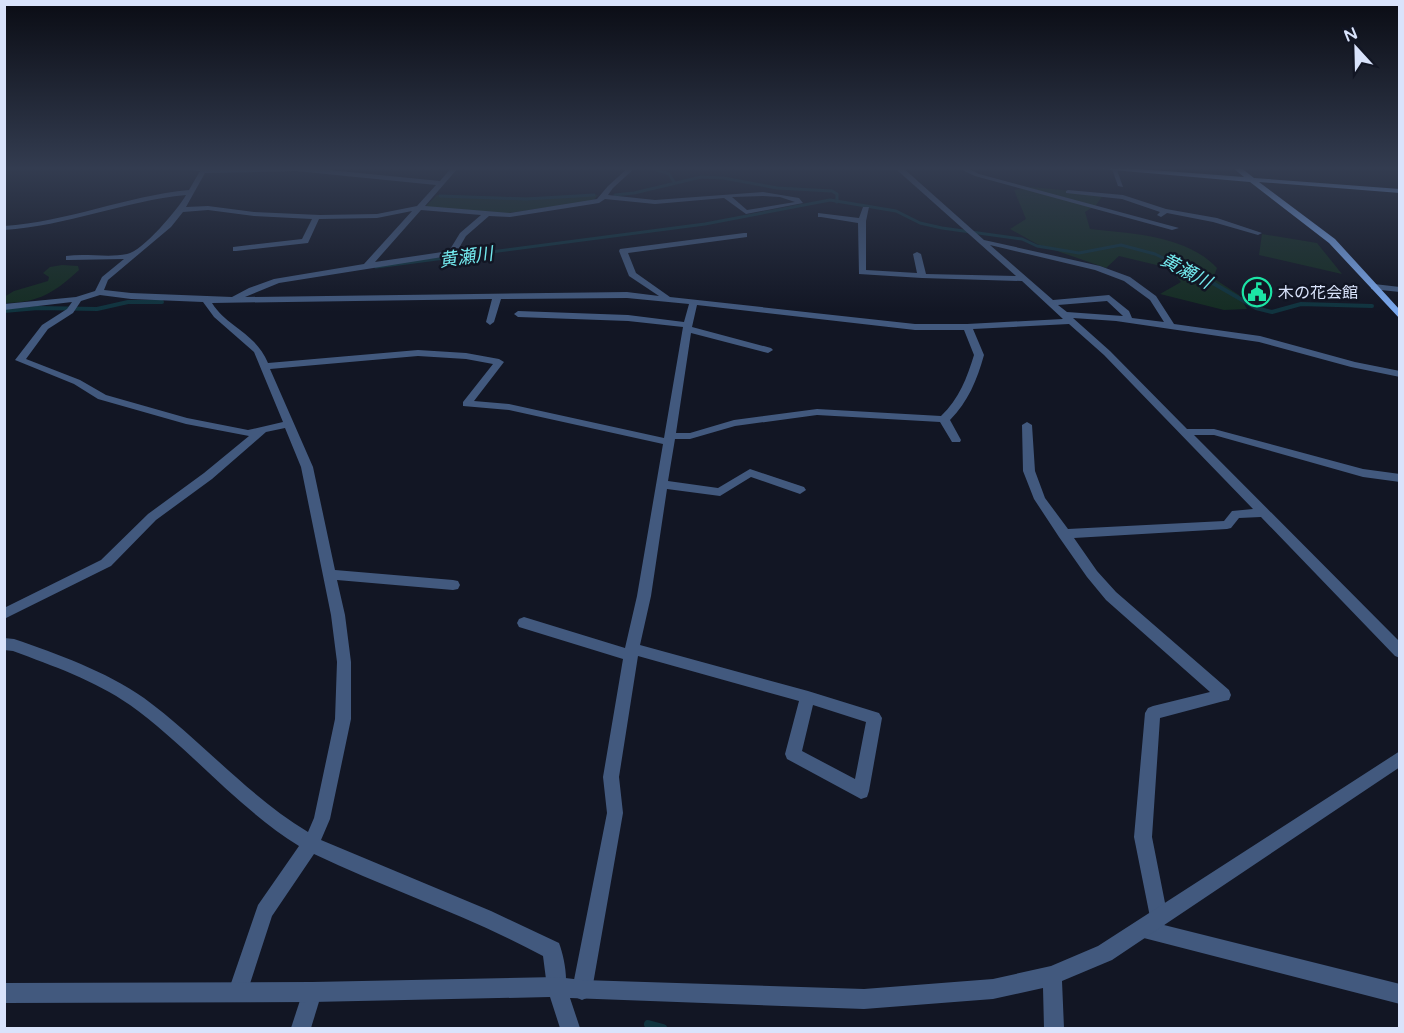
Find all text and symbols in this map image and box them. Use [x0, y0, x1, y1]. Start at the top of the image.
north arrow [1326, 18, 1386, 78]
text: N [1341, 23, 1360, 47]
water label: 黄瀬川 [438, 242, 496, 272]
water label: 黄瀬川 [1157, 249, 1217, 294]
public building icon: 木の花会館 [1241, 276, 1273, 308]
place label: 木の花会館 [1278, 283, 1358, 303]

